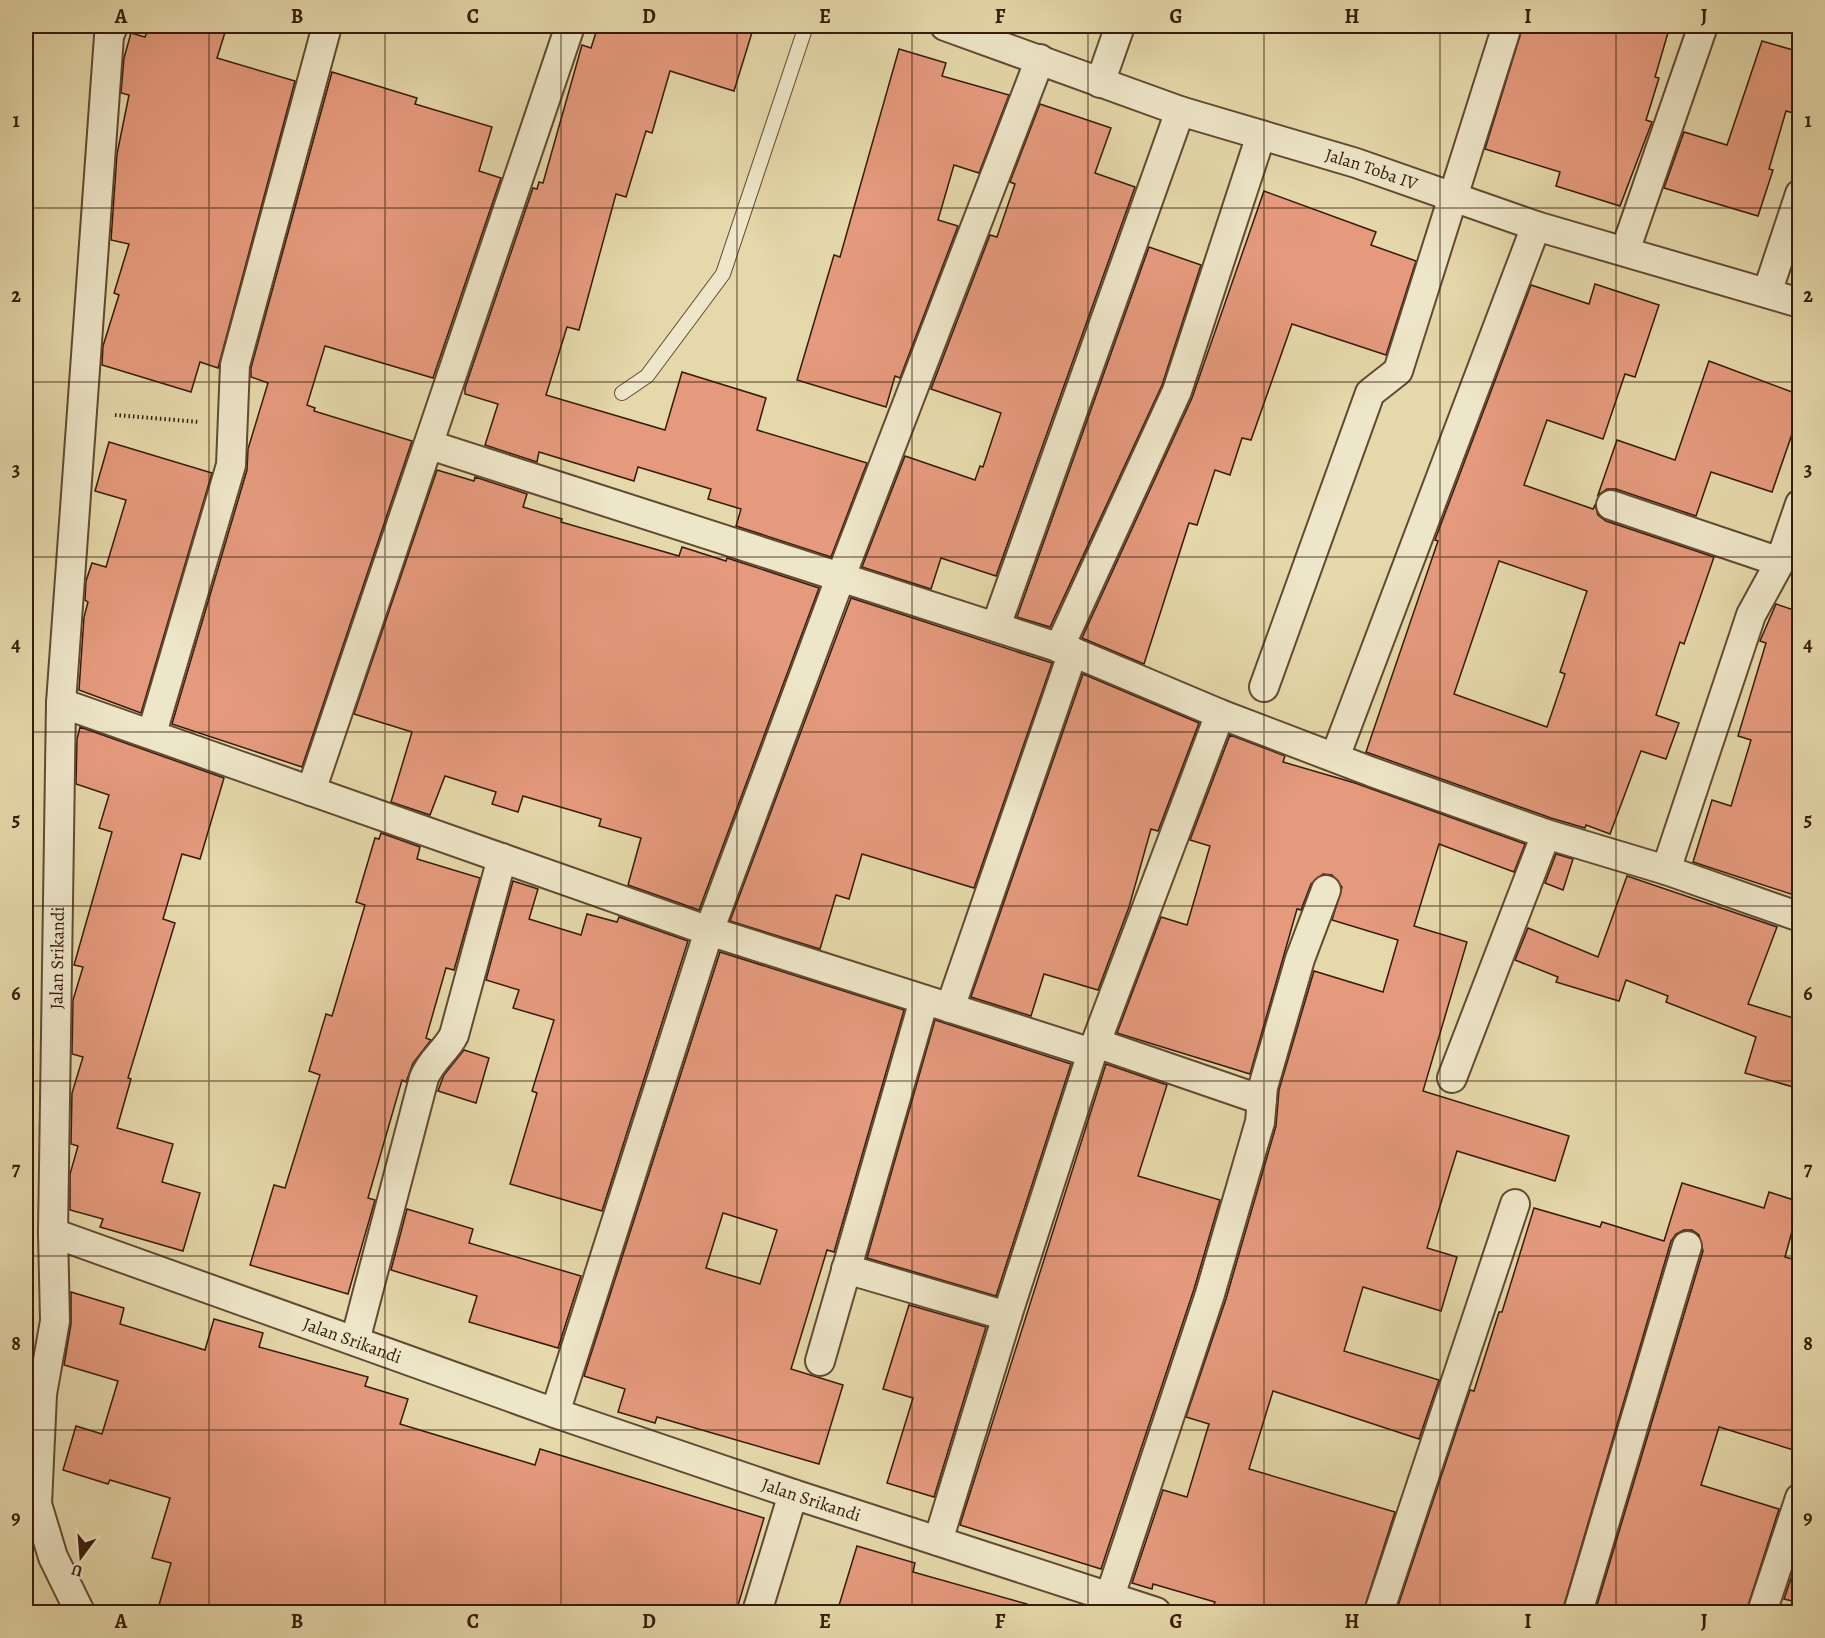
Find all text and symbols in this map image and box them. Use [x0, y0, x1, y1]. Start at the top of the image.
text: A [114, 3, 128, 30]
text: B [291, 3, 303, 30]
text: C [467, 3, 479, 30]
text: D [642, 3, 656, 30]
text: E [819, 3, 831, 30]
text: F [995, 3, 1006, 30]
text: G [1169, 3, 1183, 30]
text: H [1345, 3, 1360, 30]
text: I [1524, 3, 1532, 30]
text: J [1701, 3, 1708, 30]
text: 1 [12, 107, 20, 134]
text: 1 [1804, 107, 1812, 134]
street label: Jalan Toba IV [1322, 143, 1421, 196]
text: 2 [11, 282, 21, 309]
text: 2 [1803, 282, 1813, 309]
text: 3 [12, 456, 20, 483]
text: 3 [1804, 456, 1812, 483]
text: 4 [11, 631, 21, 658]
text: 4 [1803, 631, 1813, 658]
text: 5 [12, 806, 20, 833]
text: 5 [1804, 806, 1812, 833]
street label: Jalan Srikandi [44, 906, 70, 1010]
text: 6 [11, 980, 21, 1007]
text: 6 [1803, 980, 1813, 1007]
text: 7 [12, 1155, 21, 1182]
text: 7 [1804, 1155, 1813, 1182]
street label: Jalan Srikandi [300, 1312, 405, 1369]
text: 8 [11, 1330, 21, 1357]
text: 8 [1803, 1330, 1813, 1357]
street label: Jalan Srikandi [759, 1472, 864, 1527]
text: 9 [11, 1504, 21, 1531]
text: 9 [1803, 1504, 1813, 1531]
north arrow [51, 1527, 111, 1587]
text: U [69, 1558, 85, 1582]
text: A [114, 1608, 128, 1635]
text: B [291, 1608, 303, 1635]
text: C [467, 1608, 479, 1635]
text: D [642, 1608, 656, 1635]
text: E [819, 1608, 831, 1635]
text: F [995, 1608, 1006, 1635]
text: G [1169, 1608, 1183, 1635]
text: H [1345, 1608, 1360, 1635]
text: I [1524, 1608, 1532, 1635]
text: J [1701, 1608, 1708, 1635]

